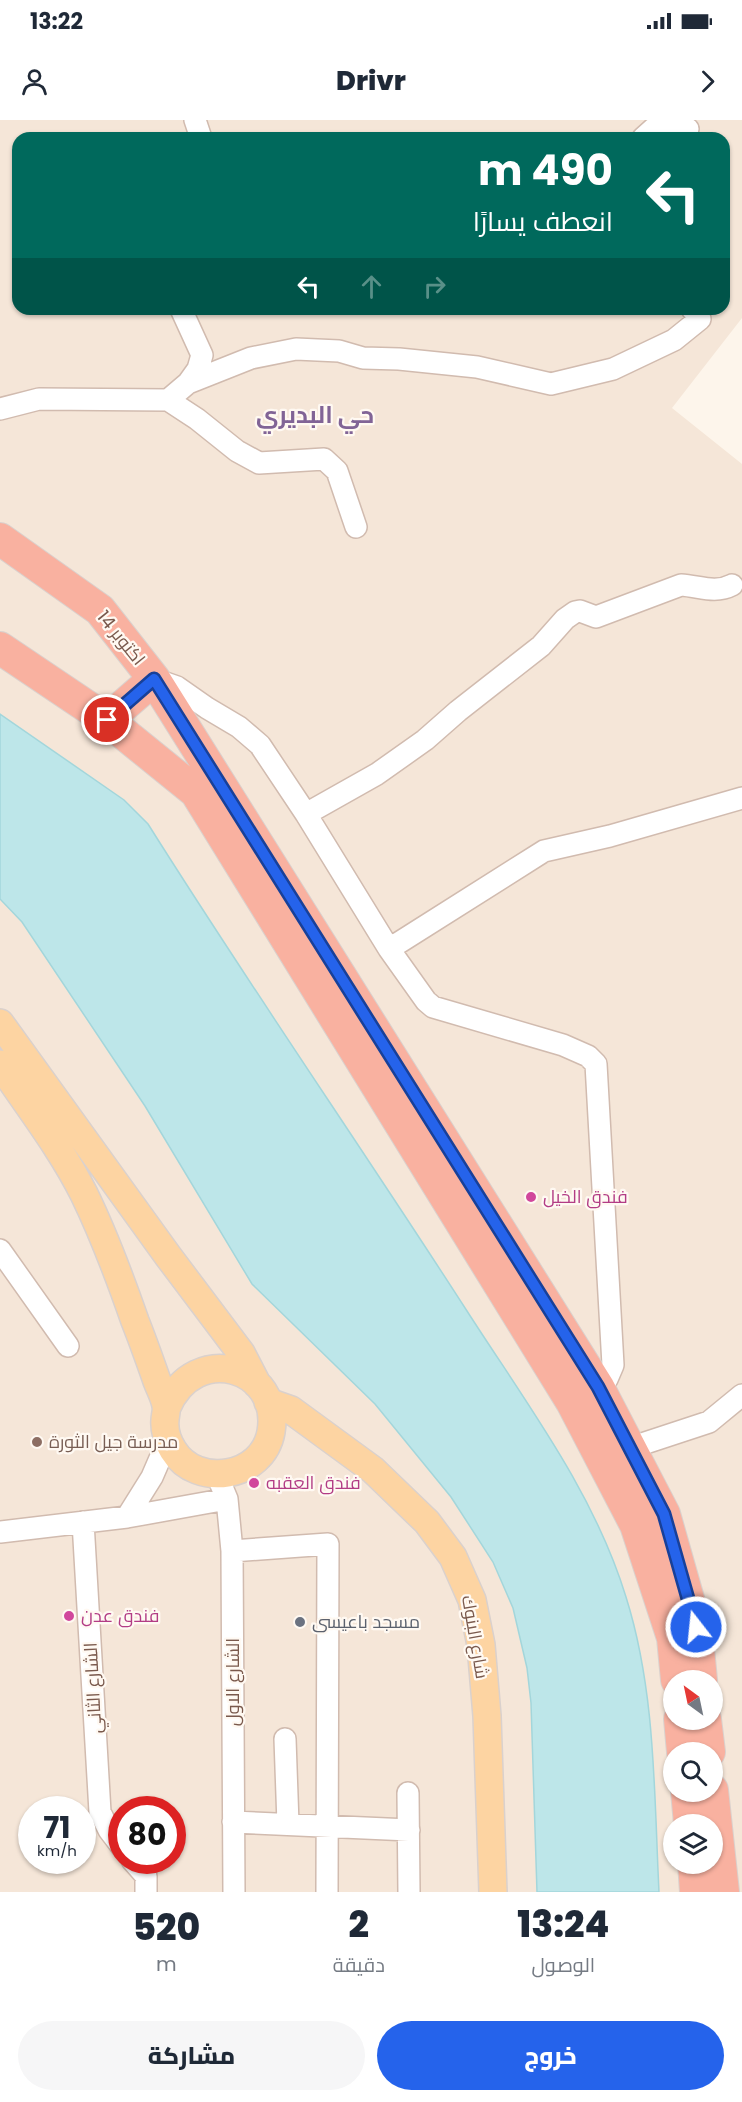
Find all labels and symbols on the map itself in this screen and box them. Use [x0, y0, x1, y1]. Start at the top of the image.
district label: حي البديري [256, 398, 374, 434]
street label: 14 اكتوبر [92, 605, 151, 670]
pin [81, 694, 132, 745]
place label: فندق الخيل [543, 1184, 628, 1209]
marker: فندق الخيل [524, 1190, 538, 1204]
place label: مدرسة جيل الثورة [49, 1429, 178, 1454]
marker: مدرسة جيل الثورة [30, 1435, 44, 1449]
place label: فندق العقبه [266, 1470, 361, 1495]
marker: فندق العقبه [247, 1476, 261, 1490]
street label: شارع البنوك [456, 1593, 495, 1681]
position arrow [664, 1595, 728, 1659]
place label: فندق عدن [81, 1603, 159, 1628]
marker: فندق عدن [62, 1609, 76, 1623]
place label: مسجد باعيسى [312, 1609, 420, 1634]
marker: مسجد باعيسى [293, 1615, 307, 1629]
street label: الشارع الاول [220, 1638, 245, 1726]
street label: الشارع الثاني [78, 1642, 109, 1734]
north arrow [663, 1670, 723, 1730]
speed limit sign: 80 [108, 1796, 186, 1874]

